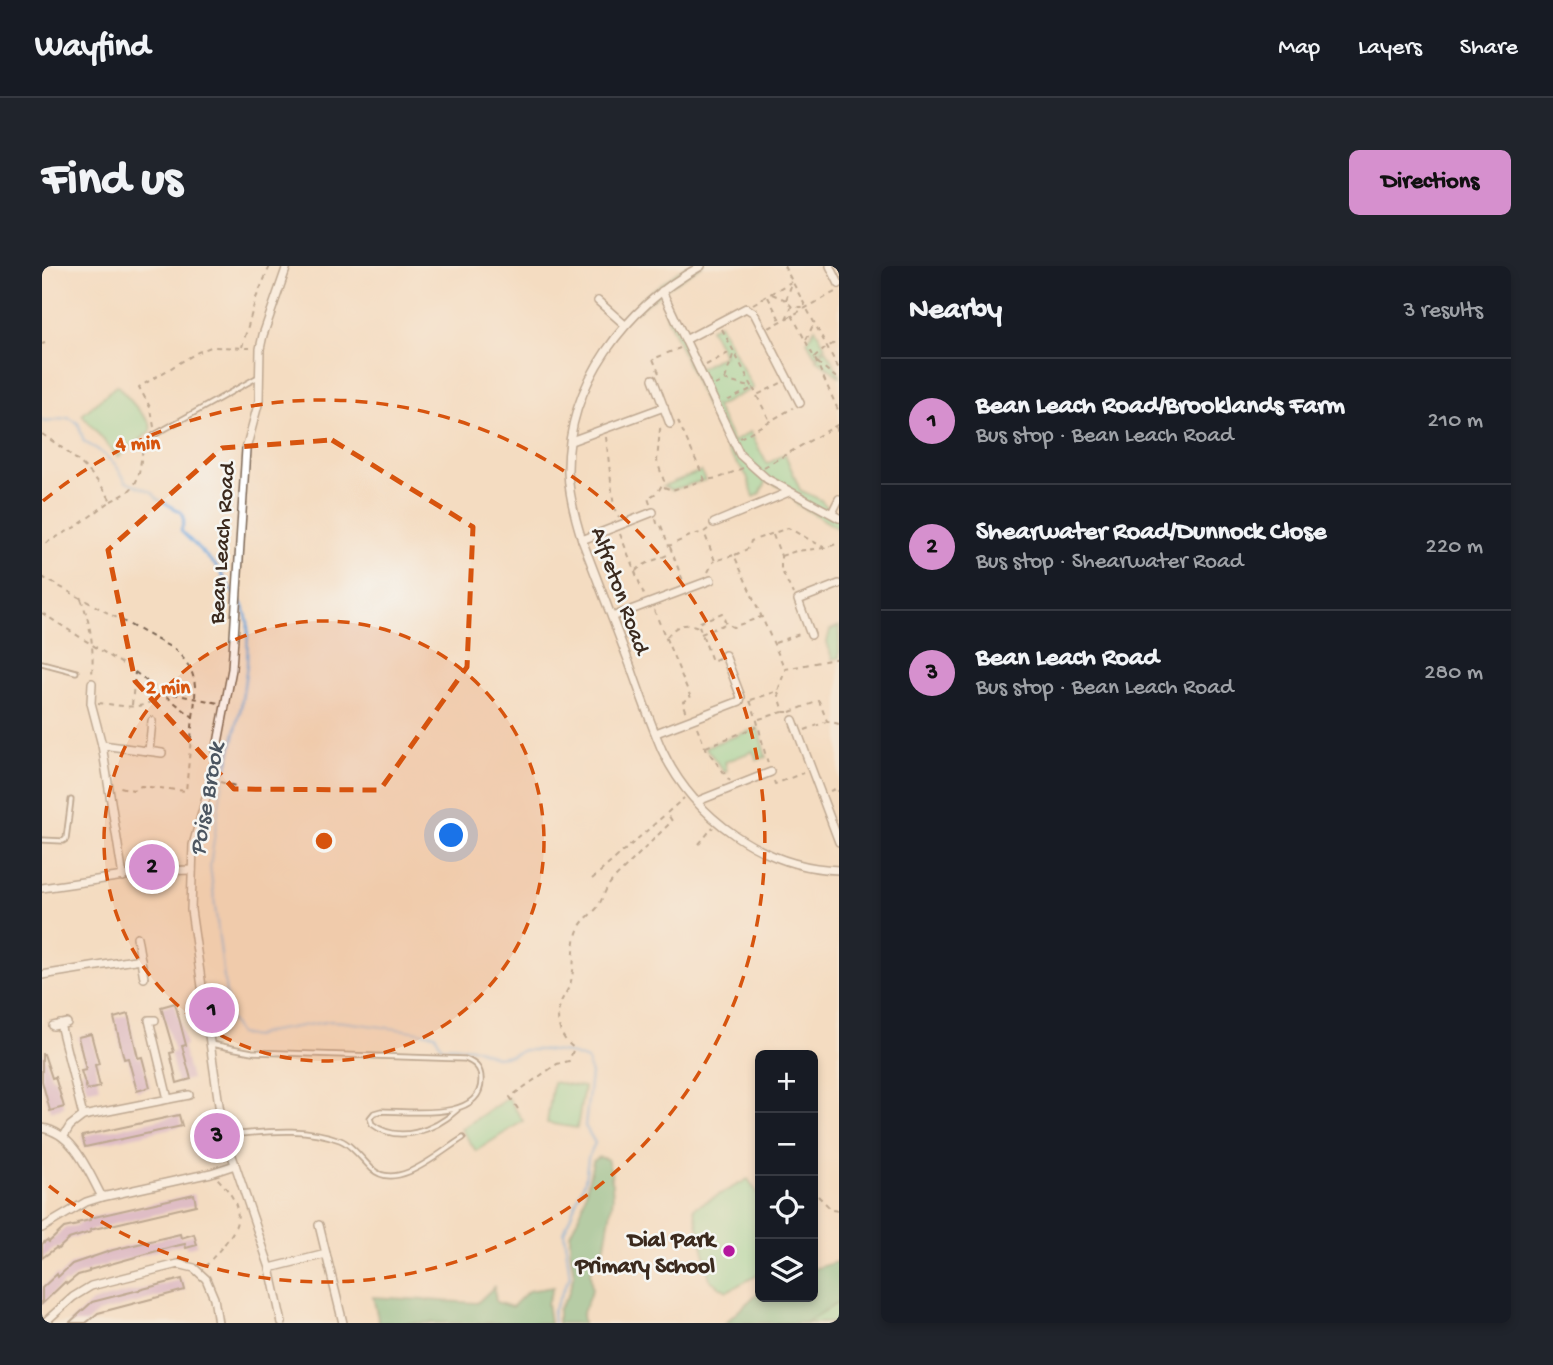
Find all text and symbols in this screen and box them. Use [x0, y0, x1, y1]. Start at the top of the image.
text: Wayfind [35, 29, 150, 67]
text: Map [1278, 34, 1320, 63]
text: Layers [1358, 34, 1422, 63]
text: Share [1460, 34, 1518, 63]
button: Directions [1349, 150, 1511, 215]
text: Find us [42, 153, 182, 211]
text: Nearby [909, 294, 1002, 329]
text: 3 results [1403, 298, 1483, 325]
text: Bean Leach Road/Brooklands Farm [976, 392, 1345, 423]
text: 1 [927, 408, 937, 435]
text: 210 m [1428, 408, 1483, 435]
text: Bus stop · Bean Leach Road [976, 423, 1233, 450]
text: 4 min [115, 433, 161, 458]
street label: Bean Leach Road [204, 460, 243, 626]
text: Shearwater Road/Dunnock Close [976, 518, 1326, 549]
street label: Alfreton Road [583, 524, 655, 660]
text: 2 [926, 534, 938, 561]
text: 220 m [1426, 534, 1483, 561]
text: Bus stop · Shearwater Road [976, 549, 1243, 576]
text: Bean Leach Road [976, 644, 1159, 675]
text: 3 [926, 660, 938, 687]
text: 280 m [1424, 660, 1483, 687]
text: Bus stop · Bean Leach Road [976, 675, 1233, 702]
text: 2 min [146, 677, 191, 702]
water label: Poise Brook [184, 739, 233, 858]
your location [434, 818, 468, 852]
centre of rings [312, 829, 336, 853]
pin: 2 [129, 841, 175, 893]
pin: 1 [189, 984, 235, 1036]
map controls [755, 1050, 818, 1302]
button: + [755, 1050, 818, 1113]
pin: 3 [194, 1110, 240, 1162]
button: − [755, 1113, 818, 1176]
button: locate [755, 1176, 818, 1239]
place label: Dial Park Primary School [573, 1228, 718, 1281]
button: layers [755, 1239, 818, 1302]
marker: Dial Park Primary School [721, 1243, 737, 1259]

